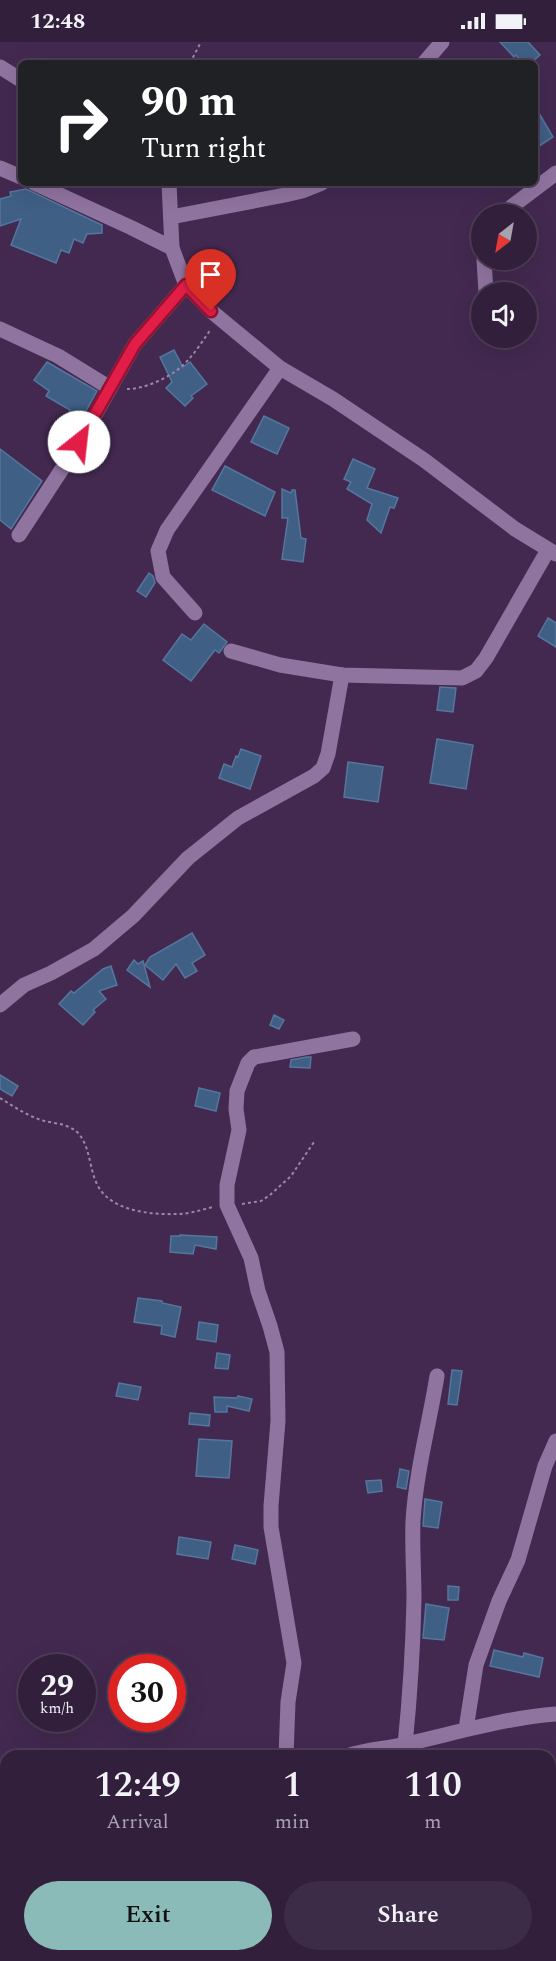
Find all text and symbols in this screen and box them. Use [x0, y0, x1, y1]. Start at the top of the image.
text: 12:48 [30, 5, 85, 38]
text: 90 m [141, 71, 236, 134]
icon: right [42, 84, 120, 162]
text: Turn right [141, 128, 266, 170]
north arrow [471, 204, 537, 270]
map controls [471, 204, 537, 348]
pin [185, 249, 236, 311]
icon: arrive [194, 258, 227, 291]
button: sound [471, 282, 537, 348]
position arrow [47, 410, 111, 474]
speed limit sign: 30 [108, 1654, 186, 1732]
text: 29 [40, 1663, 74, 1709]
text: km/h [40, 1697, 74, 1720]
text: 12:49 [94, 1758, 181, 1813]
text: 1 [283, 1758, 302, 1813]
text: 110 [404, 1758, 462, 1813]
text: Arrival [106, 1807, 169, 1837]
text: min [275, 1807, 310, 1837]
text: m [424, 1807, 442, 1837]
button: Exit [24, 1881, 272, 1950]
button: Share [284, 1881, 532, 1950]

